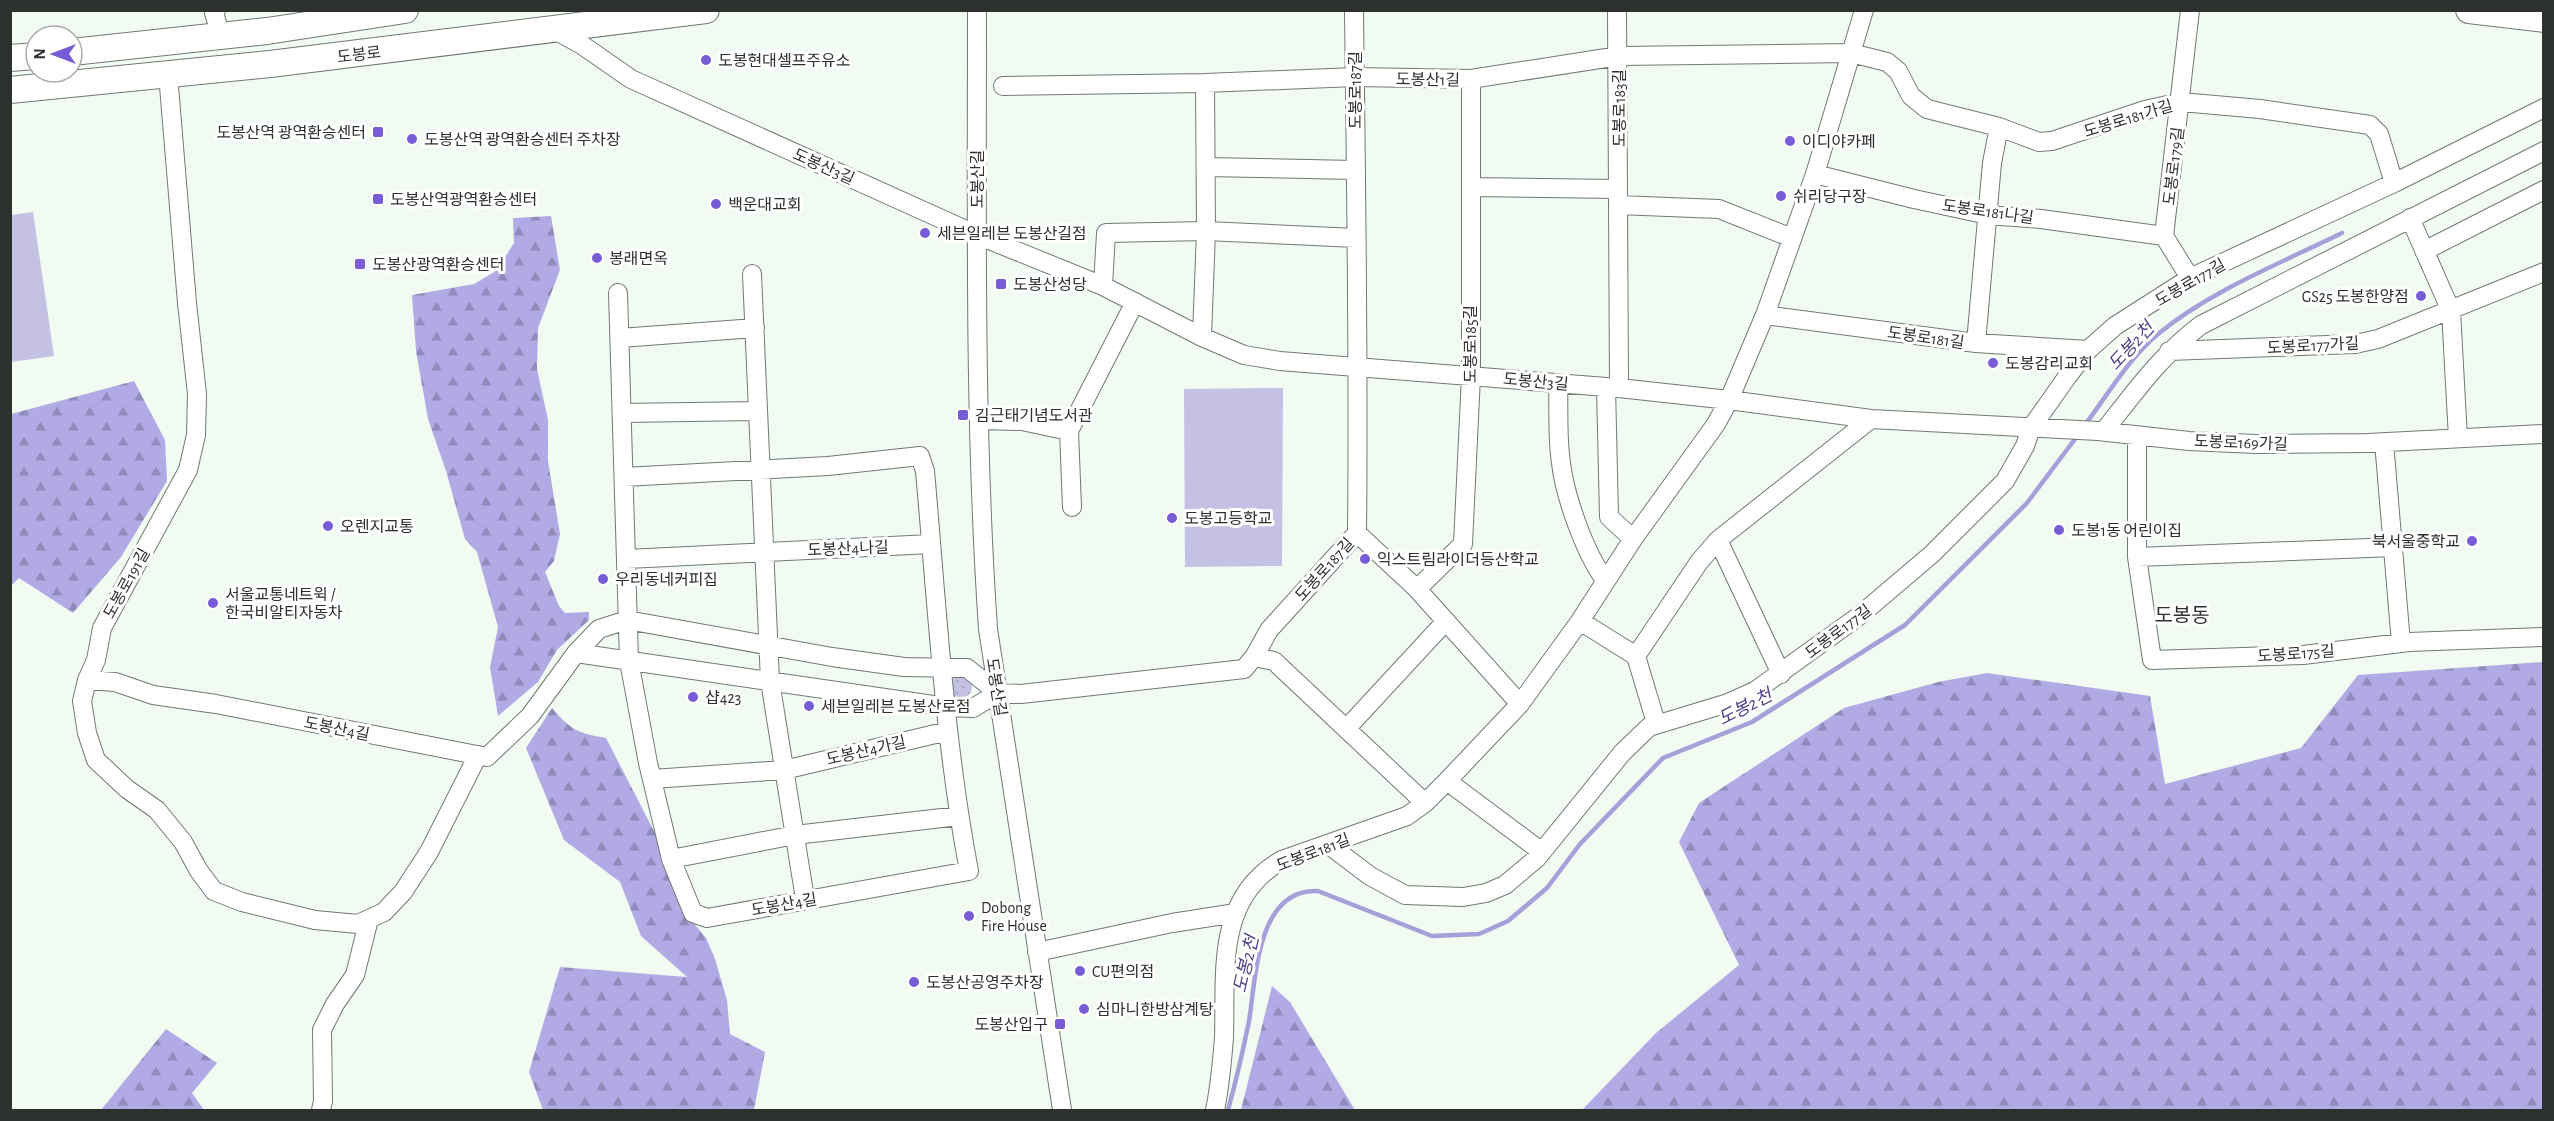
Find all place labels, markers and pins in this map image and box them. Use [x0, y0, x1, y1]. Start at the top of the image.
place label: 도봉현대셀프주유소 [718, 52, 850, 69]
marker: 도봉현대셀프주유소 [699, 53, 713, 67]
place label: 도봉산역 광역환승센터 [216, 124, 366, 141]
marker: 도봉산역 광역환승센터 [371, 125, 385, 139]
place label: 도봉산역 광역환승센터 주차장 [424, 131, 621, 148]
marker: 도봉산역 광역환승센터 주차장 [405, 132, 419, 146]
marker: 이디야카페 [1783, 134, 1797, 148]
place label: 이디야카페 [1802, 134, 1876, 150]
marker: 쉬리당구장 [1774, 189, 1788, 203]
place label: 쉬리당구장 [1793, 189, 1867, 205]
place label: 도봉산역광역환승센터 [390, 191, 537, 208]
marker: 도봉산역광역환승센터 [371, 192, 385, 206]
marker: 백운대교회 [709, 197, 723, 211]
place label: 백운대교회 [728, 197, 802, 213]
marker: 세븐일레븐 도봉산길점 [918, 226, 932, 240]
place label: 세븐일레븐 도봉산길점 [937, 226, 1087, 242]
marker: 봉래면옥 [590, 251, 604, 265]
place label: 봉래면옥 [609, 251, 668, 267]
place label: 도봉산광역환승센터 [372, 256, 504, 273]
marker: 도봉산광역환승센터 [353, 257, 367, 271]
marker: 도봉산성당 [994, 277, 1008, 291]
place label: 도봉산성당 [1013, 277, 1087, 293]
place label: GS25 도봉한양점 [2302, 289, 2409, 305]
marker: GS25 도봉한양점 [2414, 289, 2428, 303]
marker: 도봉감리교회 [1986, 356, 2000, 370]
place label: 도봉감리교회 [2005, 356, 2093, 372]
marker: 김근태기념도서관 [956, 408, 970, 422]
place label: 김근태기념도서관 [975, 408, 1093, 424]
place label: 도봉고등학교 [1184, 510, 1272, 527]
marker: 도봉고등학교 [1165, 511, 1179, 525]
marker: 오렌지교통 [321, 519, 335, 533]
place label: 오렌지교통 [340, 519, 414, 535]
marker: 도봉1동 어린이집 [2052, 523, 2066, 537]
place label: 도봉1동 어린이집 [2071, 523, 2182, 539]
place label: 북서울중학교 [2372, 533, 2460, 550]
marker: 북서울중학교 [2465, 534, 2479, 548]
place label: 익스트림라이더등산학교 [1377, 551, 1539, 568]
marker: 익스트림라이더등산학교 [1358, 552, 1372, 566]
marker: 우리동네커피집 [596, 572, 610, 586]
place label: 우리동네커피집 [615, 572, 718, 588]
place label: 서울교통네트윅 / 한국비알티자동차 [225, 587, 343, 621]
marker: 서울교통네트윅 / 한국비알티자동차 [206, 596, 220, 610]
marker: 샵423 [686, 690, 700, 704]
place label: 샵423 [705, 690, 741, 706]
marker: 세븐일레븐 도봉산로점 [802, 699, 816, 713]
place label: 세븐일레븐 도봉산로점 [821, 699, 971, 715]
place label: Dobong Fire House [981, 900, 1047, 934]
marker: Dobong Fire House [962, 909, 976, 923]
marker: CU편의점 [1073, 964, 1087, 978]
place label: CU편의점 [1092, 964, 1155, 980]
marker: 도봉산공영주차장 [907, 975, 921, 989]
place label: 도봉산공영주차장 [926, 975, 1044, 991]
marker: 심마니한방삼계탕 [1077, 1002, 1091, 1016]
place label: 심마니한방삼계탕 [1096, 1002, 1214, 1018]
place label: 도봉산입구 [974, 1017, 1048, 1033]
marker: 도봉산입구 [1053, 1017, 1067, 1031]

